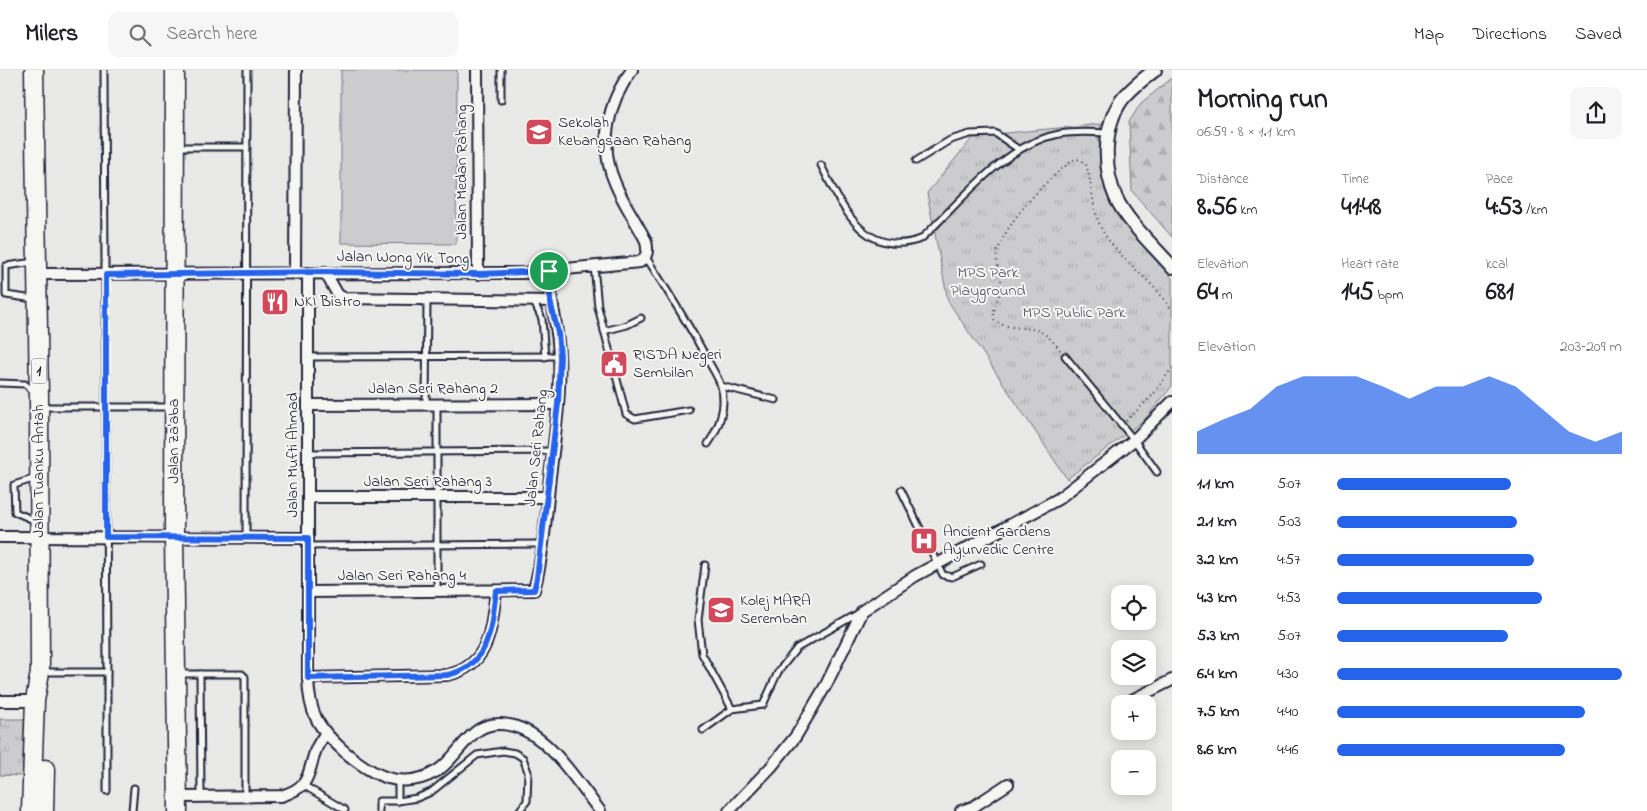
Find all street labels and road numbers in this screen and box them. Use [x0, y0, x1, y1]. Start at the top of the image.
street label: Jalan Medan Rahang [450, 105, 474, 239]
street label: Jalan Wong Yik Tong [336, 245, 470, 271]
road number: 1 [32, 358, 46, 384]
street label: Jalan Seri Rahang 2 [368, 377, 498, 401]
street label: Jalan Seri Rahang [519, 388, 555, 508]
street label: Jalan Mufti Ahmad [281, 392, 305, 518]
street label: Jalan Za'aba [162, 399, 186, 483]
street label: Jalan Tuanku Antah [27, 405, 51, 537]
street label: Jalan Seri Rahang 3 [364, 470, 492, 494]
street label: Jalan Seri Rahang 4 [338, 564, 467, 588]

